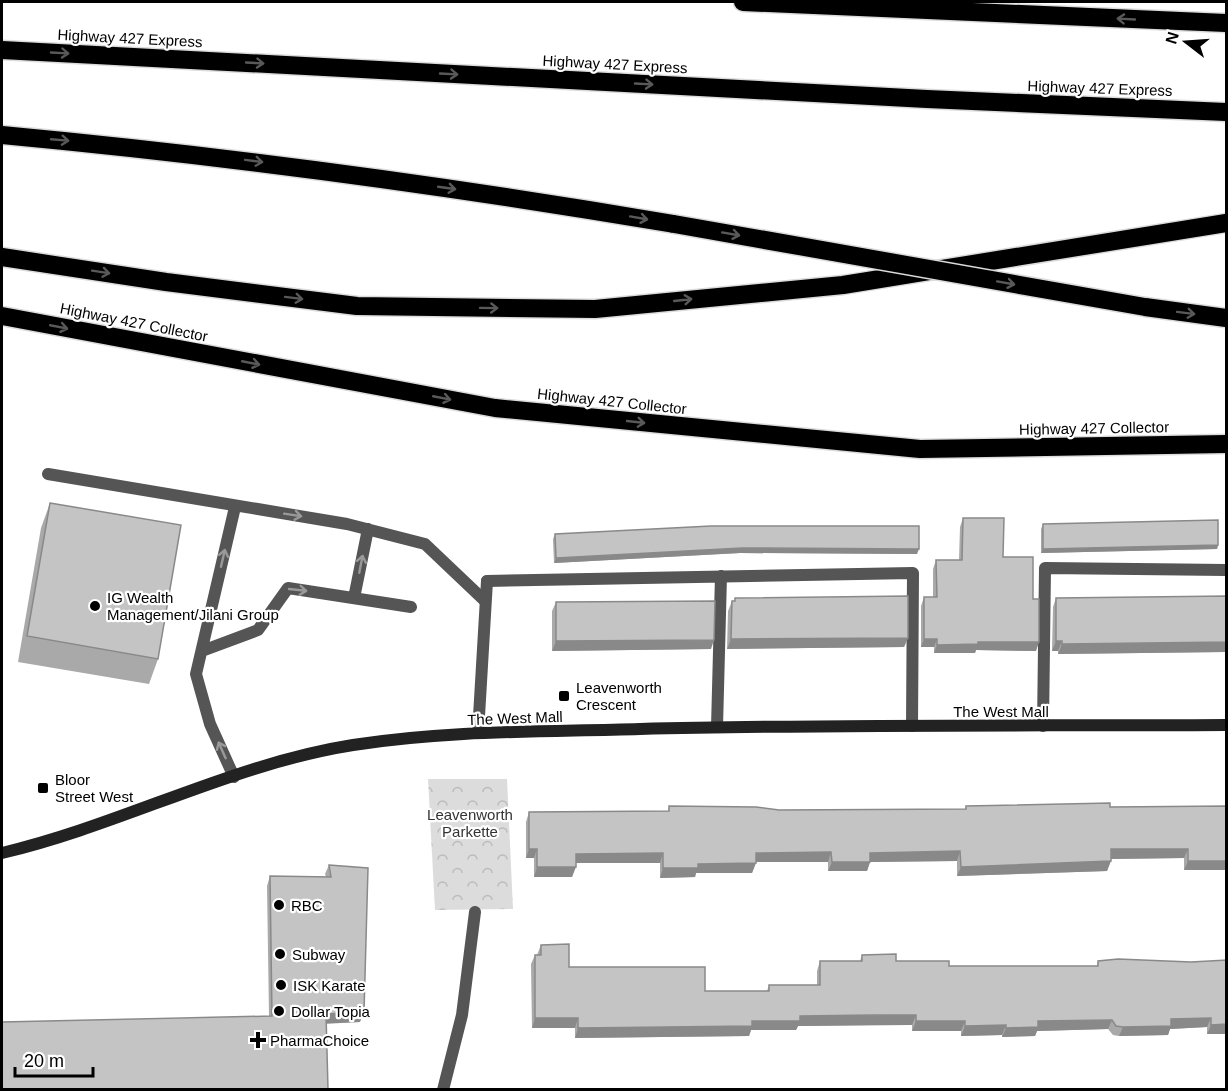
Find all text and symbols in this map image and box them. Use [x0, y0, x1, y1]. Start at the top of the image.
north arrow [1156, 12, 1216, 72]
one-way arrow [1117, 13, 1137, 24]
street label: Highway 427 Express [57, 26, 203, 50]
text: N [1162, 30, 1182, 46]
one-way arrow [49, 47, 69, 58]
street label: Highway 427 Express [542, 52, 688, 76]
one-way arrow [244, 58, 264, 69]
one-way arrow [439, 68, 459, 79]
street label: Highway 427 Express [1027, 77, 1173, 99]
one-way arrow [634, 79, 654, 90]
one-way arrow [49, 135, 69, 146]
one-way arrow [243, 155, 263, 166]
one-way arrow [436, 182, 456, 193]
one-way arrow [629, 213, 649, 224]
one-way arrow [721, 229, 740, 240]
one-way arrow [90, 267, 110, 278]
one-way arrow [995, 278, 1015, 289]
one-way arrow [284, 293, 303, 304]
one-way arrow [673, 294, 693, 305]
street label: Highway 427 Collector [59, 299, 209, 345]
one-way arrow [478, 302, 498, 313]
one-way arrow [1175, 307, 1195, 318]
one-way arrow [49, 322, 68, 333]
one-way arrow [240, 357, 260, 368]
street label: Highway 427 Collector [536, 385, 688, 417]
one-way arrow [432, 393, 452, 404]
one-way arrow [625, 417, 645, 428]
street label: Highway 427 Collector [1019, 418, 1169, 438]
one-way arrow [282, 510, 302, 521]
one-way arrow [218, 549, 229, 569]
one-way arrow [356, 554, 367, 574]
one-way arrow [287, 585, 307, 596]
place label: IG Wealth Management/Jilani Group [107, 589, 279, 623]
marker: IG Wealth Management/Jilani Group [88, 599, 102, 613]
place label: Leavenworth Crescent [576, 679, 662, 713]
marker: Leavenworth Crescent [557, 689, 571, 703]
street label: The West Mall [953, 703, 1049, 720]
street label: The West Mall [467, 708, 563, 728]
one-way arrow [216, 742, 227, 760]
place label: Bloor Street West [55, 771, 134, 805]
marker: Bloor Street West [36, 781, 50, 795]
park label: Leavenworth Parkette [427, 806, 513, 840]
place label: RBC [291, 897, 323, 914]
marker: RBC [272, 898, 286, 912]
place label: Subway [292, 946, 346, 963]
marker: Subway [273, 947, 287, 961]
place label: ISK Karate [293, 977, 366, 994]
marker: ISK Karate [274, 978, 288, 992]
place label: Dollar Topia [291, 1003, 371, 1020]
marker: Dollar Topia [272, 1004, 286, 1018]
place label: PharmaChoice [270, 1032, 369, 1049]
marker: PharmaChoice [251, 1033, 265, 1047]
scale bar [15, 1040, 93, 1078]
text: 20 m [24, 1051, 64, 1071]

